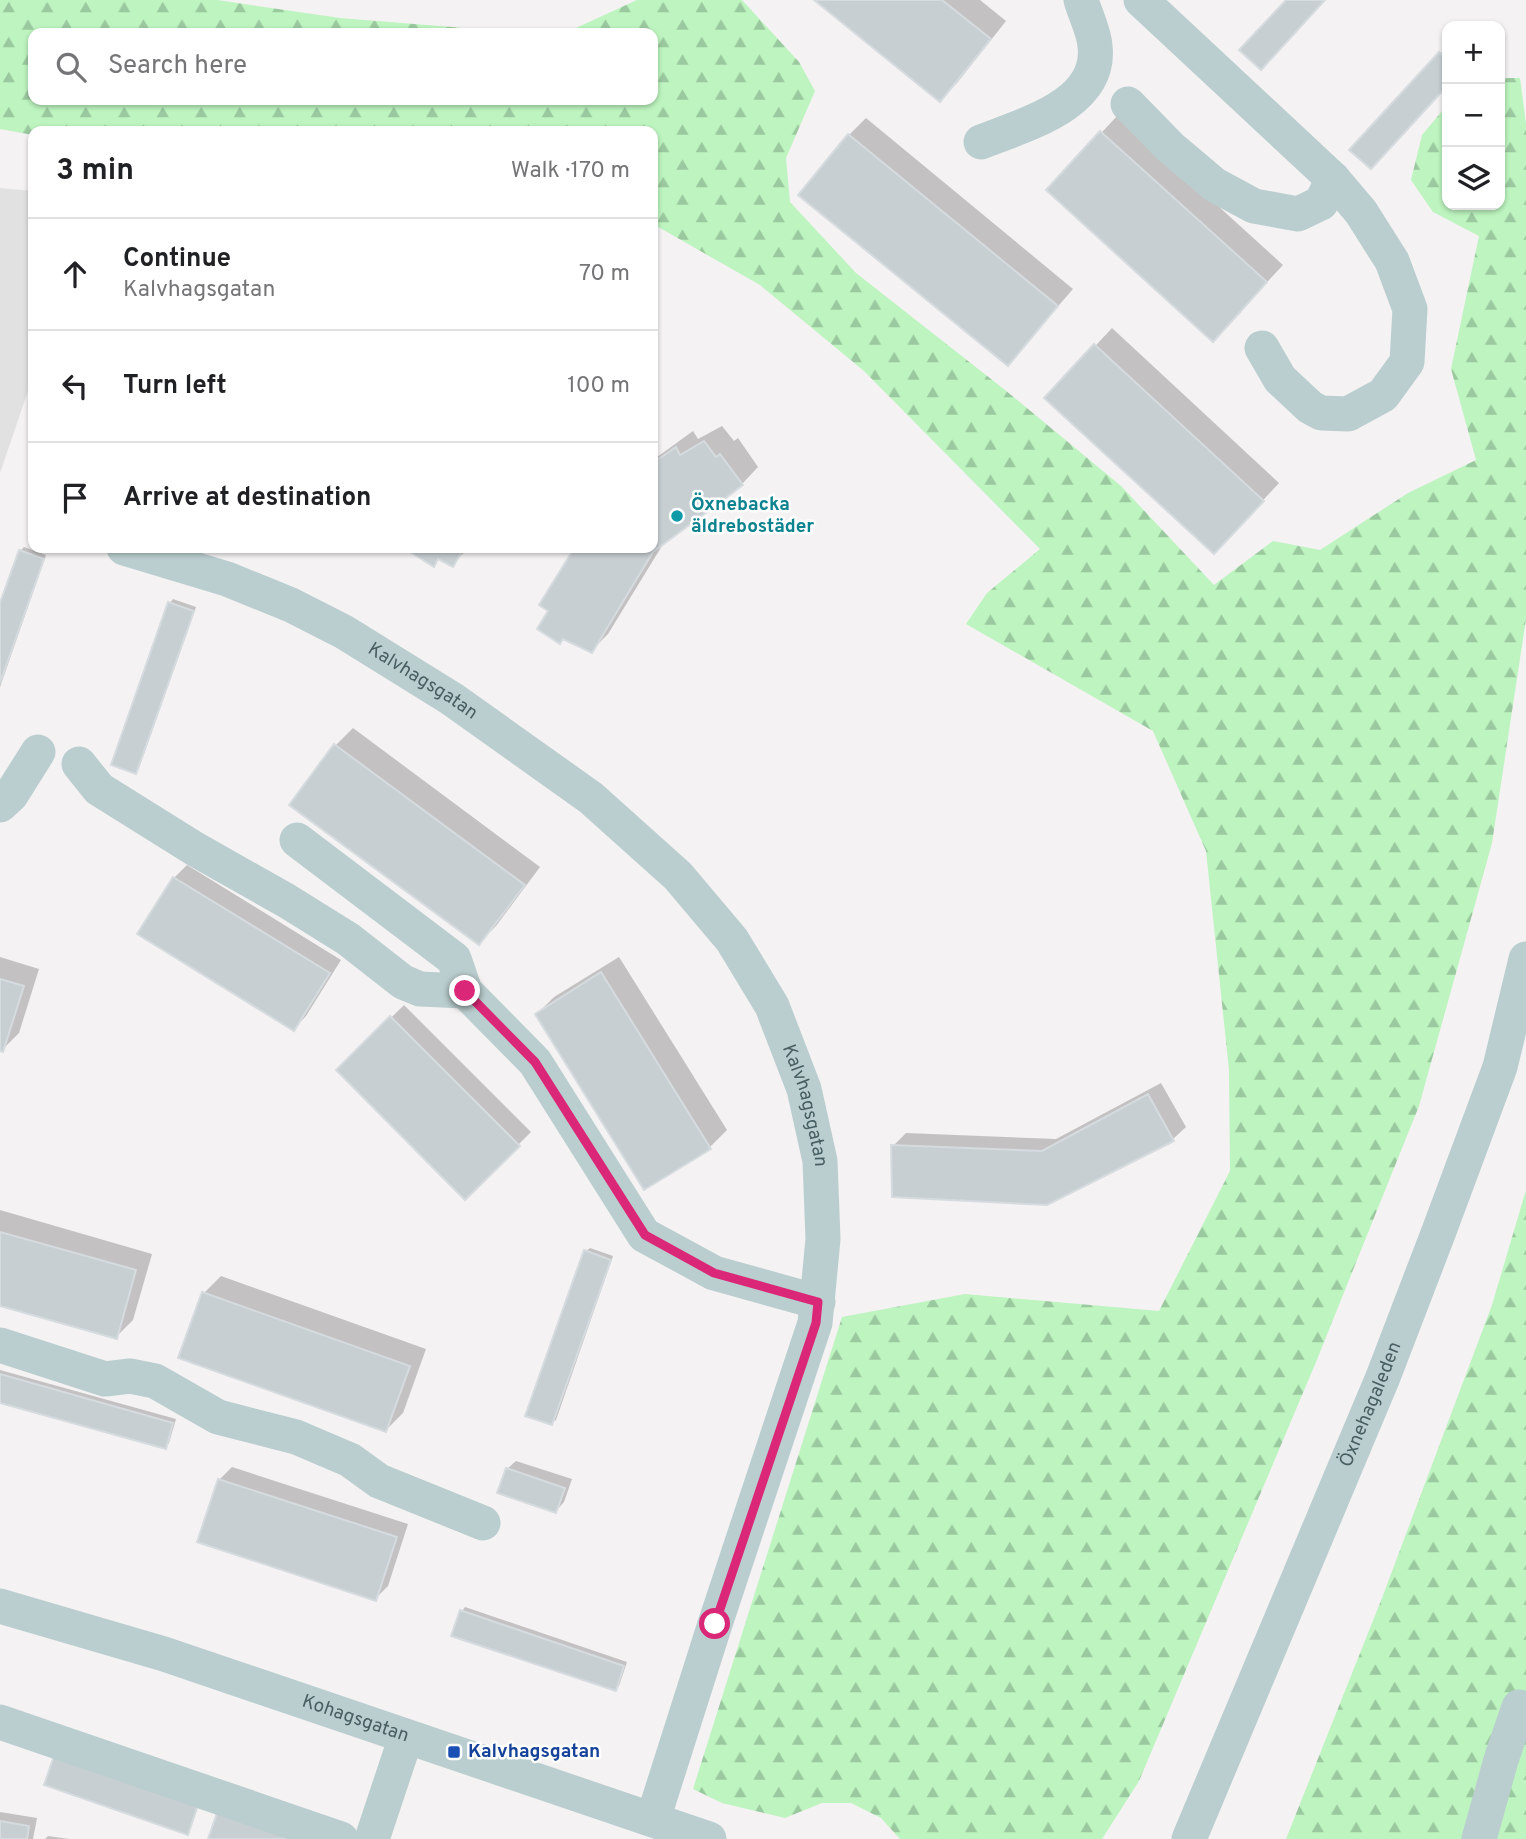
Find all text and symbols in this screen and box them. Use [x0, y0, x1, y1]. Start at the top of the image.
map controls [1442, 21, 1505, 210]
button: + [1442, 21, 1505, 84]
search box [28, 28, 658, 105]
icon: search [52, 48, 90, 86]
text: Search here [108, 50, 247, 83]
button: − [1442, 84, 1505, 147]
button: layers [1442, 147, 1505, 210]
text: 3 min [56, 153, 134, 190]
text: Walk · 170 m [511, 157, 630, 186]
text: Continue [123, 243, 231, 276]
icon: ahead [56, 255, 94, 293]
text: 70 m [579, 260, 630, 289]
text: Kalvhagsgatan [123, 276, 275, 305]
icon: left [56, 367, 94, 405]
text: Turn left [123, 370, 227, 403]
text: 100 m [567, 372, 630, 401]
icon: arrive [56, 479, 94, 517]
text: Arrive at destination [123, 482, 371, 515]
place label: Öxnebacka äldrebostäder [691, 492, 814, 539]
marker: Öxnebacka äldrebostäder [669, 508, 685, 524]
street label: Kalvhagsgatan [363, 638, 482, 725]
route end [449, 975, 480, 1006]
street label: Kalvhagsgatan [776, 1041, 832, 1167]
street label: Öxnehagaleden [1333, 1338, 1407, 1471]
route start [699, 1608, 730, 1639]
street label: Kohagsgatan [299, 1690, 412, 1748]
place label: Kalvhagsgatan [468, 1740, 600, 1764]
marker: Kalvhagsgatan [446, 1744, 462, 1760]

